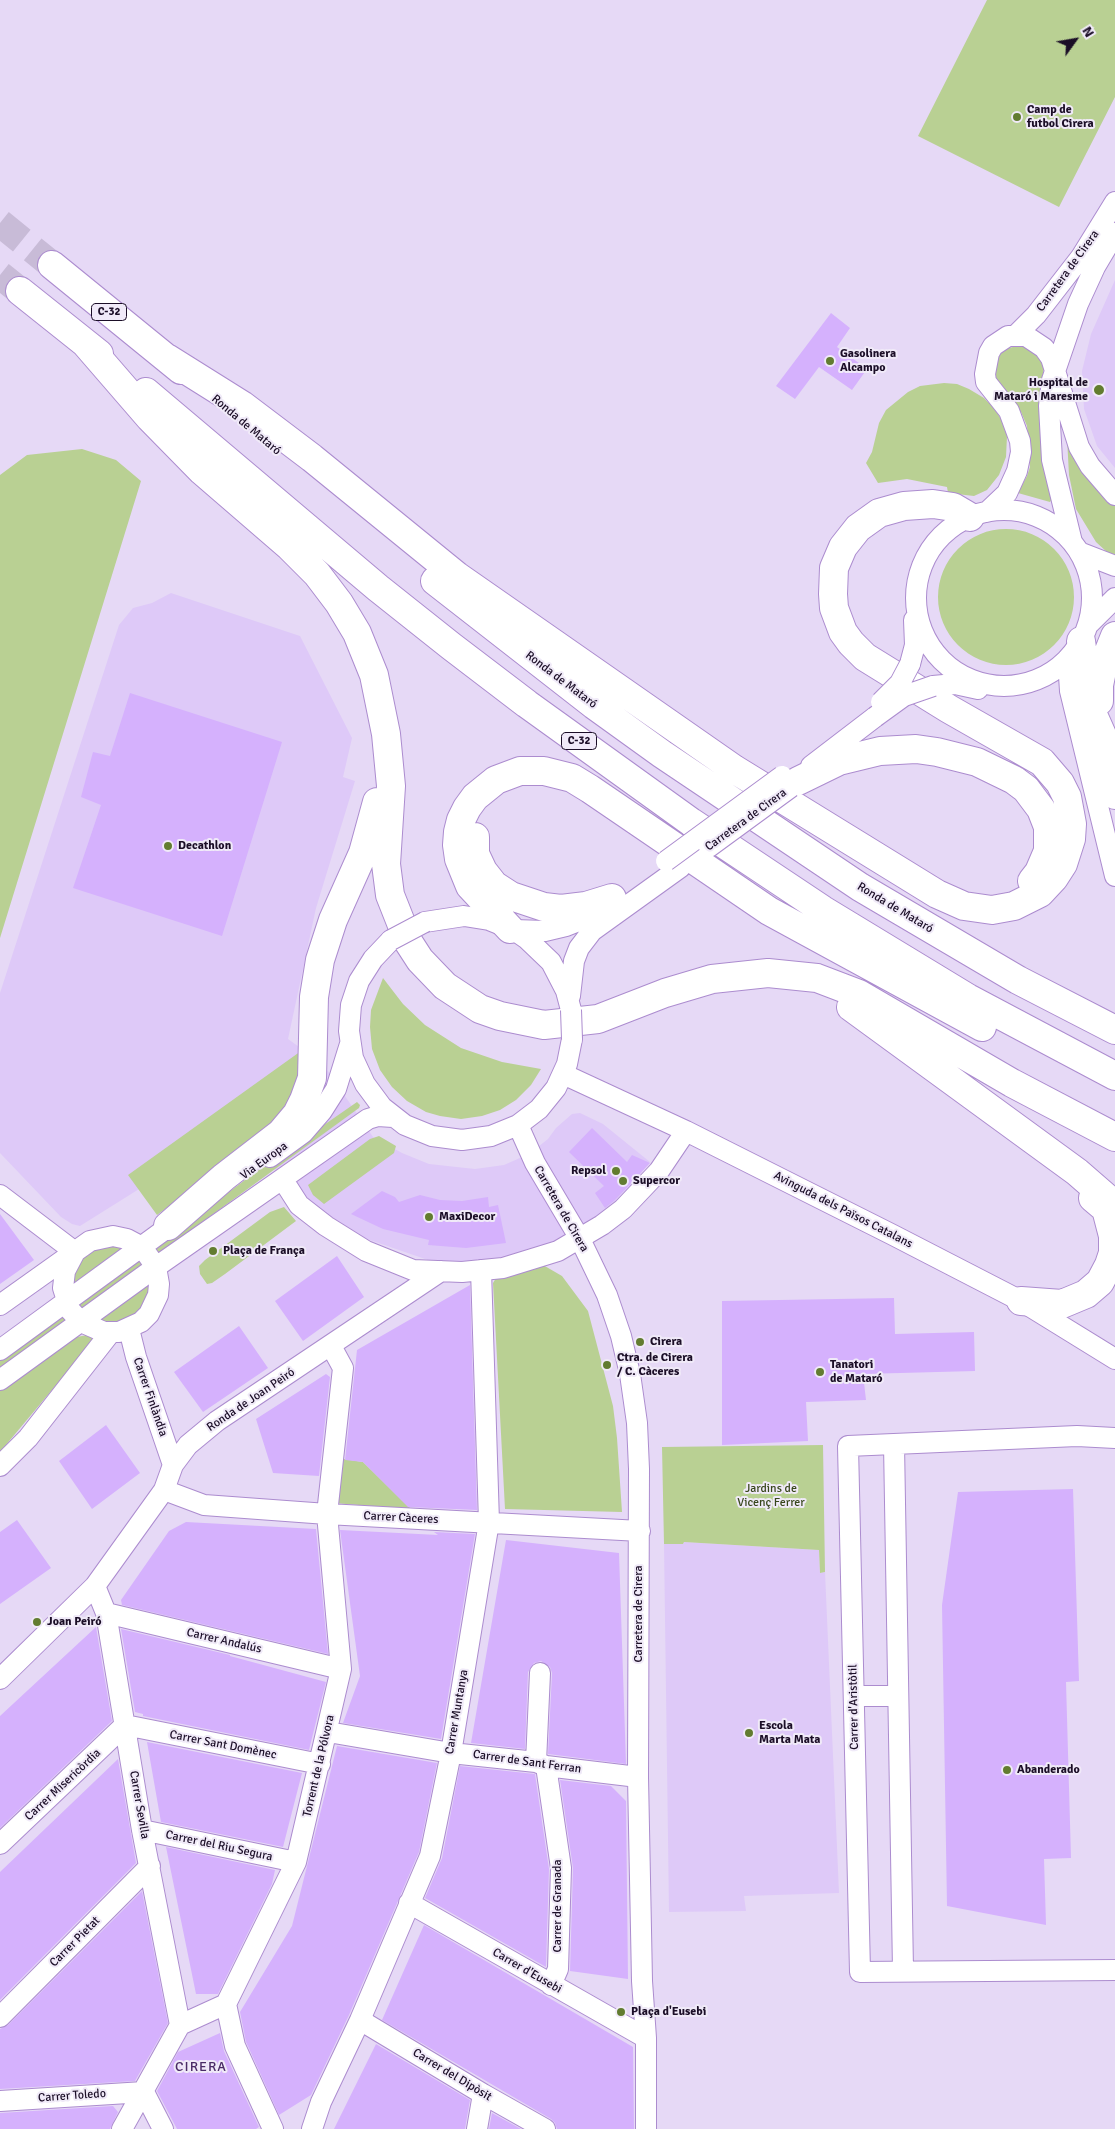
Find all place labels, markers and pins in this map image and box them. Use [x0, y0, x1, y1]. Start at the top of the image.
place label: Camp de futbol Cirera [1027, 103, 1094, 131]
marker: Camp de futbol Cirera [1011, 111, 1023, 123]
place label: Gasolinera Alcampo [840, 347, 896, 375]
marker: Gasolinera Alcampo [824, 355, 836, 367]
place label: Hospital de Mataró i Maresme [994, 376, 1088, 404]
marker: Hospital de Mataró i Maresme [1092, 383, 1106, 397]
place label: Decathlon [178, 839, 231, 853]
marker: Decathlon [162, 840, 174, 852]
place label: Repsol [571, 1164, 606, 1178]
marker: Repsol [610, 1165, 622, 1177]
place label: Supercor [633, 1174, 680, 1188]
marker: Supercor [617, 1175, 629, 1187]
place label: MaxiDecor [439, 1210, 495, 1224]
marker: MaxiDecor [423, 1211, 435, 1223]
place label: Plaça de França [223, 1244, 305, 1258]
marker: Plaça de França [207, 1245, 219, 1257]
place label: Cirera [650, 1335, 682, 1349]
marker: Cirera [634, 1336, 646, 1348]
place label: Ctra. de Cirera / C. Càceres [617, 1351, 693, 1379]
place label: Tanatori de Mataró [830, 1358, 883, 1386]
marker: Ctra. de Cirera / C. Càceres [601, 1359, 613, 1371]
marker: Tanatori de Mataró [814, 1366, 826, 1378]
place label: Joan Peiró [47, 1615, 101, 1629]
marker: Joan Peiró [31, 1616, 43, 1628]
place label: Escola Marta Mata [759, 1719, 820, 1747]
marker: Escola Marta Mata [743, 1727, 755, 1739]
place label: Abanderado [1017, 1763, 1080, 1777]
marker: Abanderado [1001, 1764, 1013, 1776]
place label: Plaça d'Eusebi [631, 2005, 706, 2019]
marker: Plaça d'Eusebi [615, 2006, 627, 2018]

